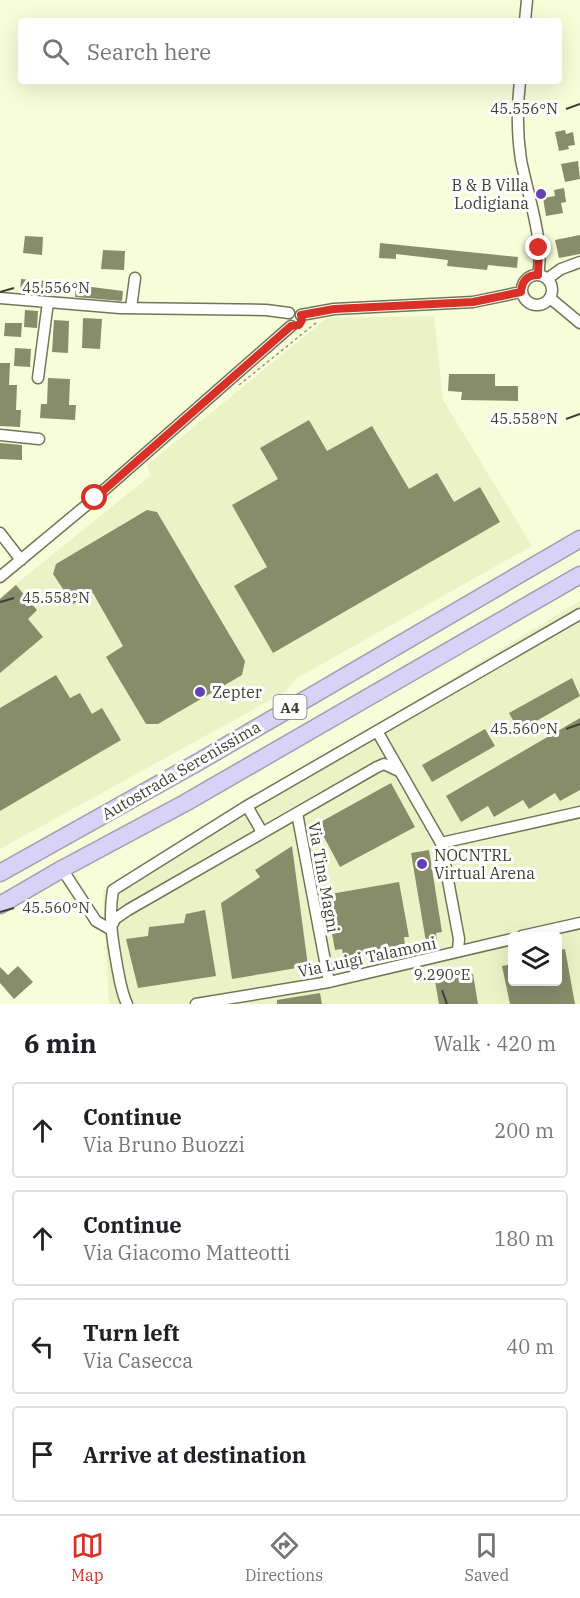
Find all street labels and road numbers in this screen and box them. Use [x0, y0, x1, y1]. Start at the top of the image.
road number: A4 [274, 695, 306, 719]
street label: Autostrada Serenissima [98, 716, 264, 824]
street label: Via Tina Magni [304, 820, 344, 934]
street label: Via Luigi Talamoni [296, 933, 438, 981]

